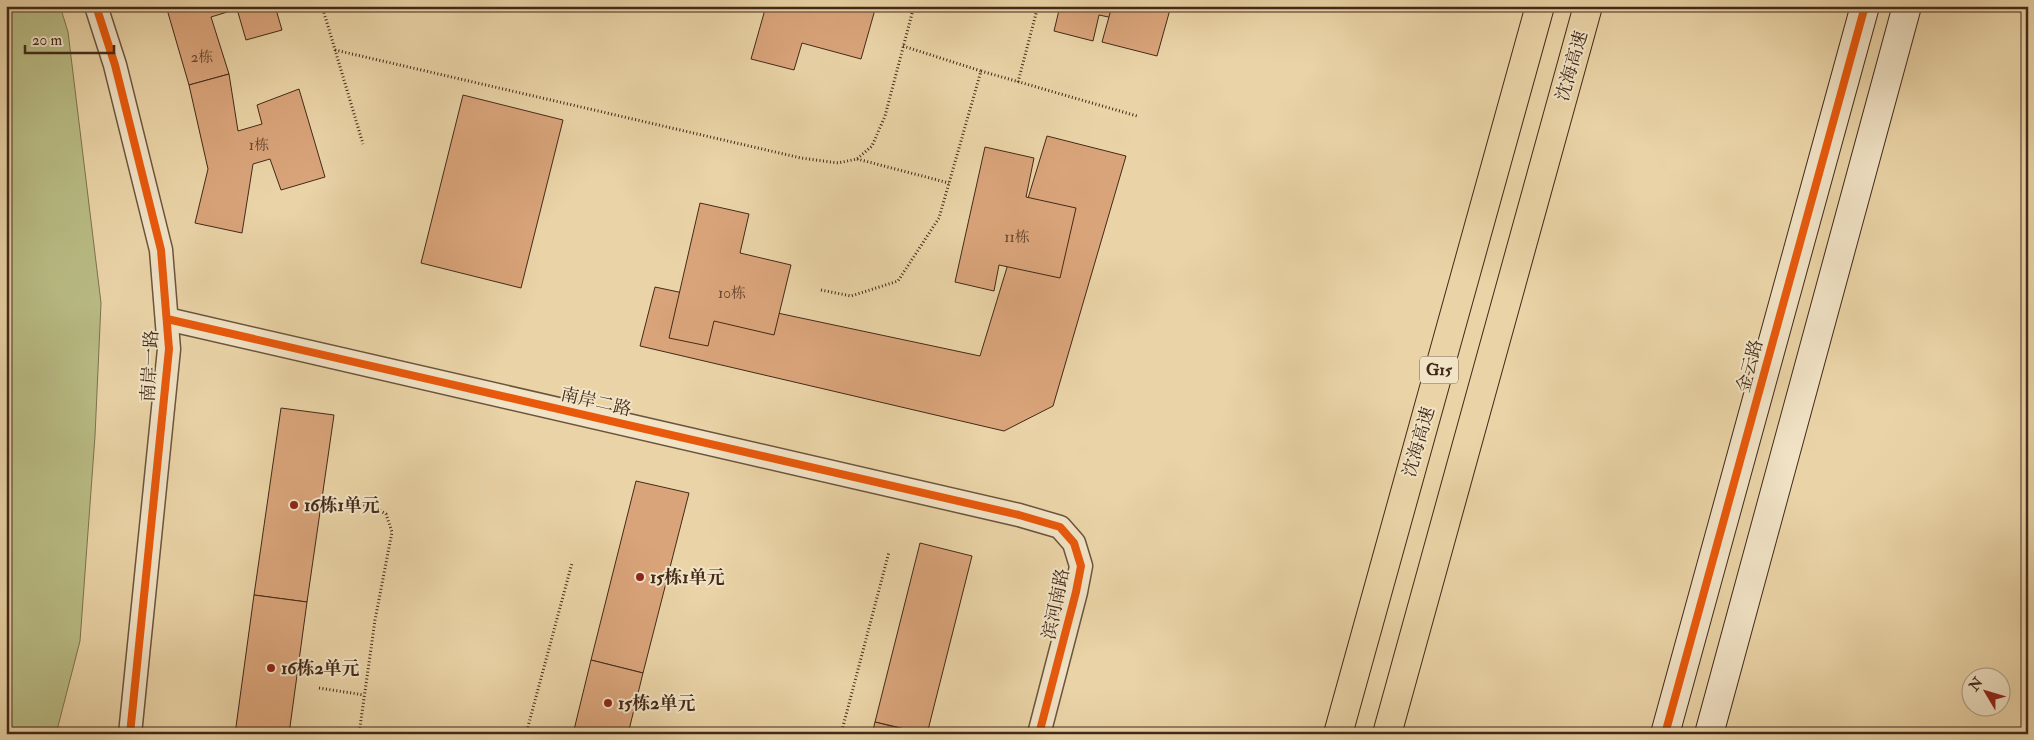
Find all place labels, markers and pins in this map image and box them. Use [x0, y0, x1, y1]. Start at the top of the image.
place label: 16栋1单元 [304, 494, 380, 517]
marker: 16栋1单元 [288, 499, 300, 511]
place label: 15栋1单元 [650, 566, 725, 589]
marker: 15栋1单元 [634, 571, 646, 583]
place label: 16栋2单元 [281, 657, 360, 680]
marker: 16栋2单元 [265, 662, 277, 674]
place label: 15栋2单元 [618, 692, 695, 715]
marker: 15栋2单元 [602, 697, 614, 709]

